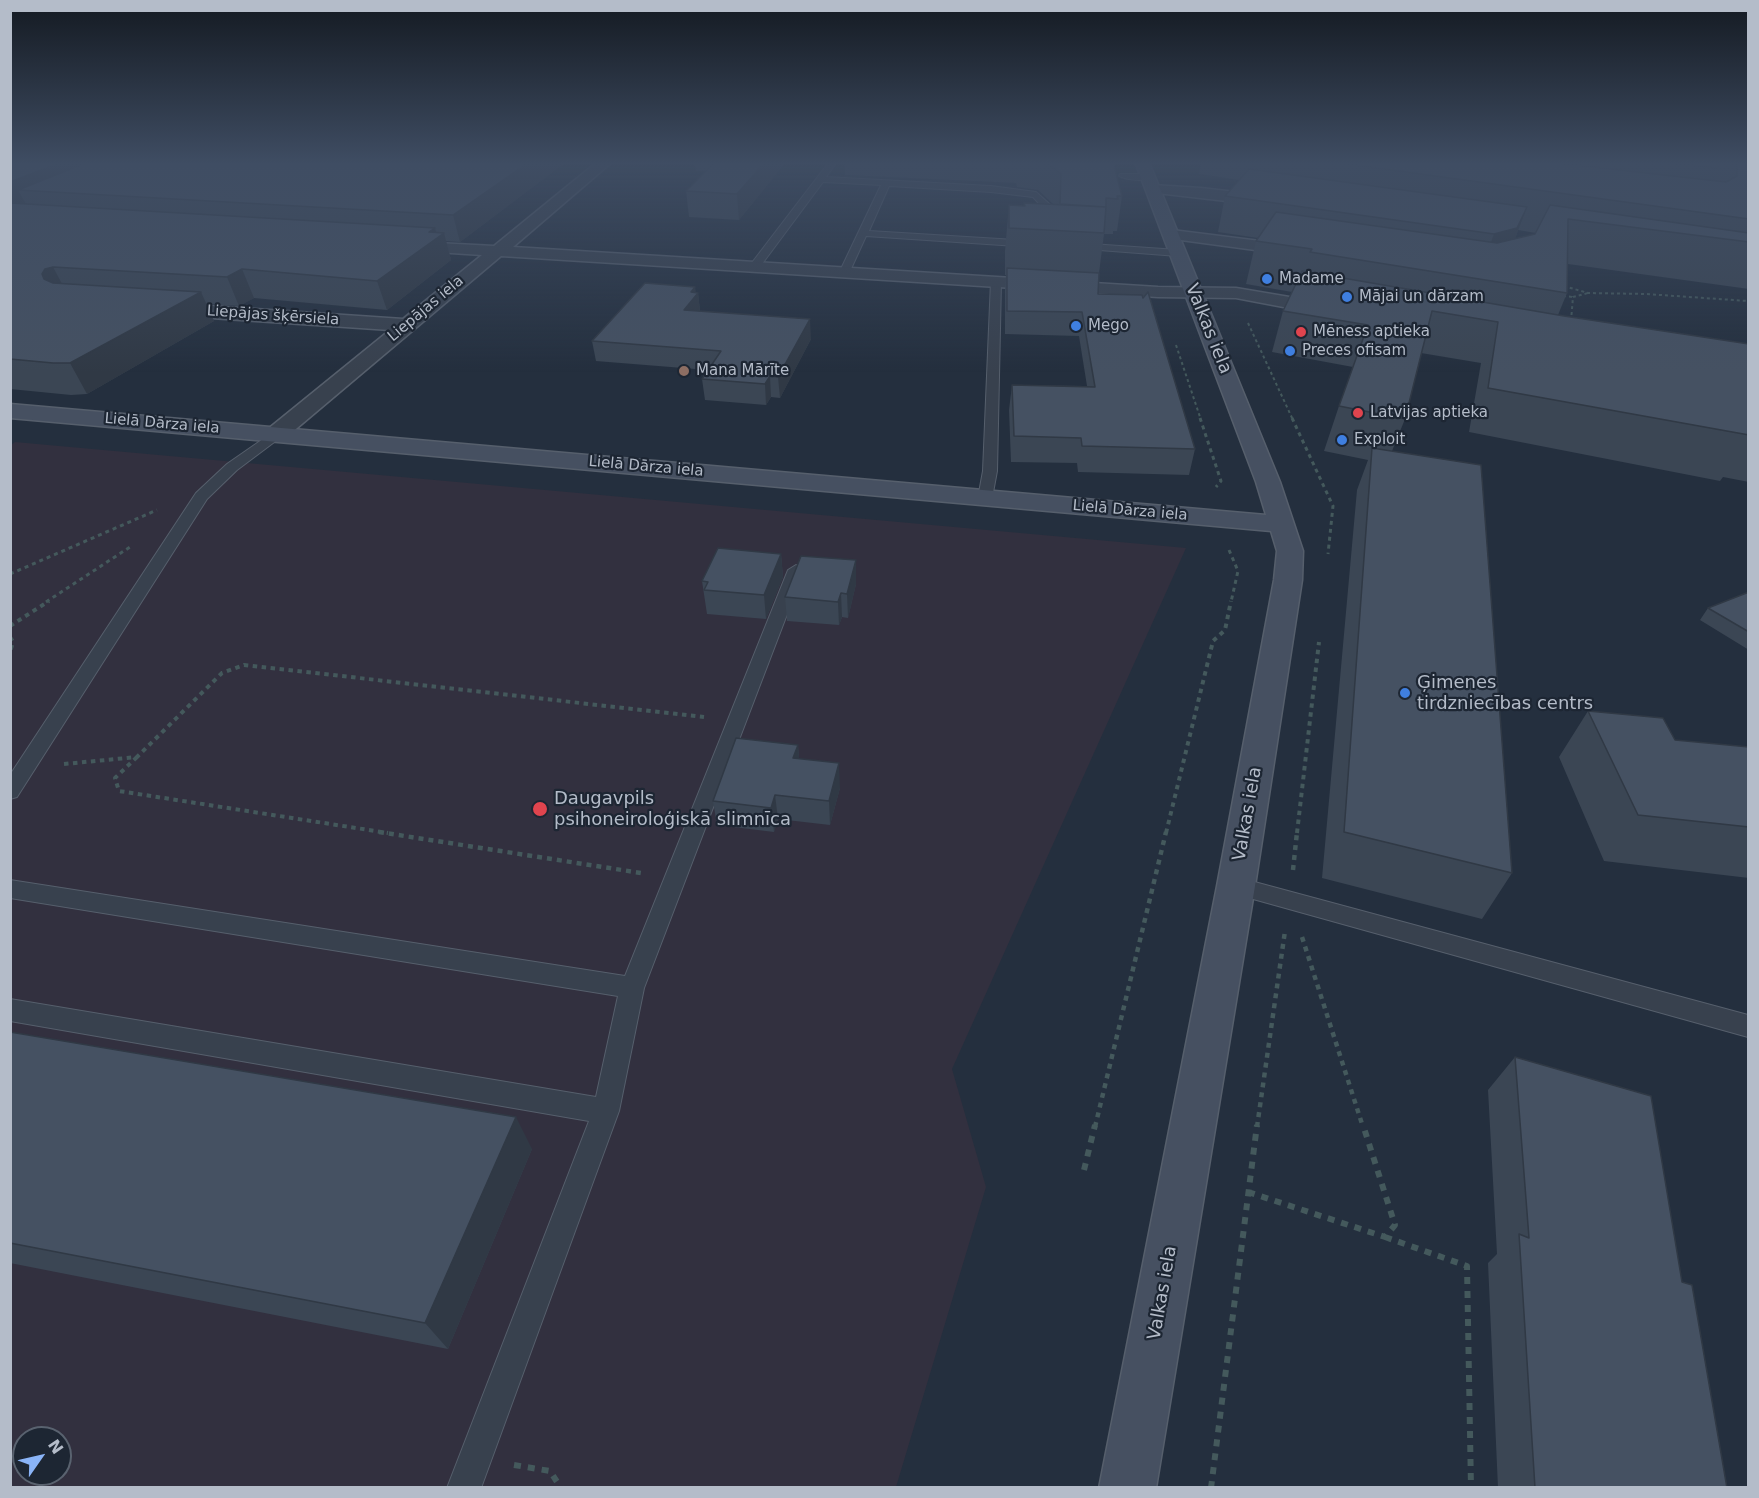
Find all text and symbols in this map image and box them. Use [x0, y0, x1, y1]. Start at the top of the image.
place label: Madame [1279, 270, 1344, 288]
street label: Liepājas iela [385, 272, 467, 346]
marker: Madame [1260, 272, 1274, 286]
street label: Valkas iela [1180, 281, 1236, 377]
place label: Mājai un dārzam [1359, 288, 1484, 306]
marker: Mājai un dārzam [1340, 290, 1354, 304]
street label: Liepājas šķērsiela [206, 302, 340, 330]
place label: Mego [1088, 317, 1129, 335]
marker: Mego [1069, 319, 1083, 333]
place label: Mēness aptieka [1313, 323, 1430, 341]
marker: Mēness aptieka [1294, 325, 1308, 339]
place label: Preces ofisam [1302, 342, 1406, 360]
marker: Preces ofisam [1283, 344, 1297, 358]
place label: Mana Mārīte [696, 362, 789, 380]
marker: Mana Mārīte [677, 364, 691, 378]
place label: Latvijas aptieka [1370, 404, 1488, 422]
marker: Latvijas aptieka [1351, 406, 1365, 420]
street label: Lielā Dārza iela [104, 410, 220, 438]
place label: Exploit [1354, 431, 1405, 449]
marker: Exploit [1335, 433, 1349, 447]
street label: Lielā Dārza iela [588, 453, 704, 481]
street label: Lielā Dārza iela [1072, 497, 1188, 525]
place label: Ģimenes tirdzniecības centrs [1417, 672, 1593, 714]
marker: Ģimenes tirdzniecības centrs [1398, 686, 1412, 700]
street label: Valkas iela [1229, 765, 1267, 863]
place label: Daugavpils psihoneiroloģiskā slimnīca [554, 788, 791, 830]
marker: Daugavpils psihoneiroloģiskā slimnīca [531, 800, 549, 818]
street label: Valkas iela [1144, 1244, 1182, 1342]
north arrow [12, 1426, 72, 1486]
text: N [44, 1436, 67, 1458]

